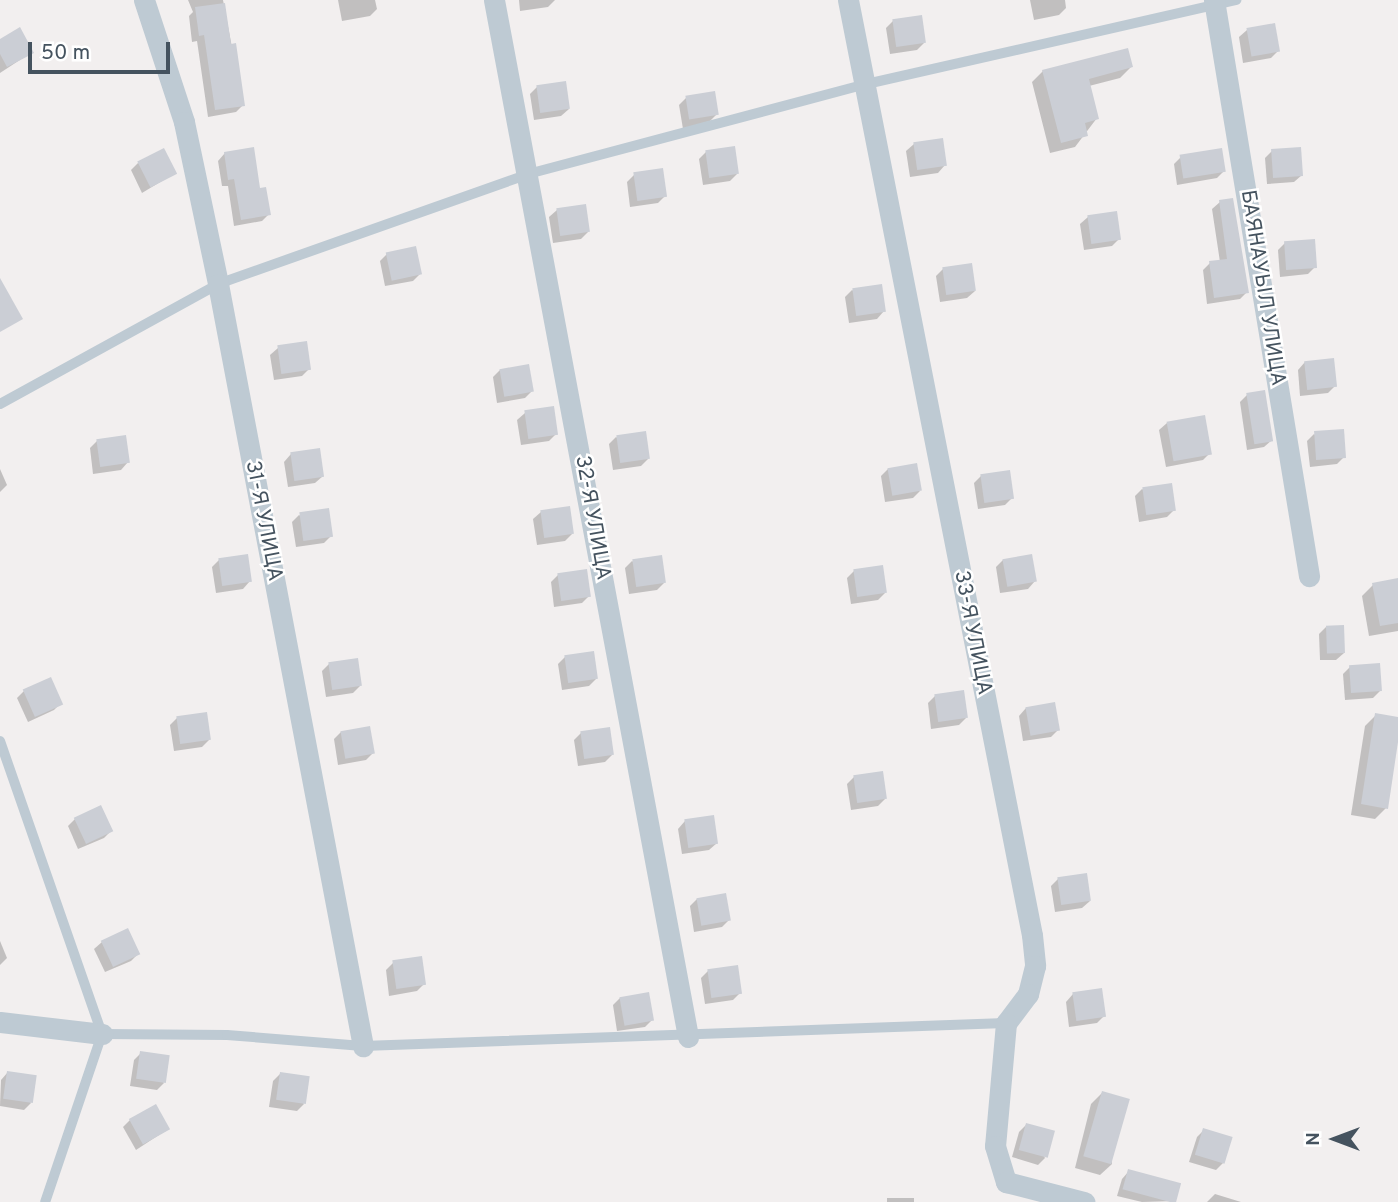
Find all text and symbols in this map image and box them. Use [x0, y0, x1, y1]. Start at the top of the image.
scale bar [32, 28, 173, 72]
text: 50 m [41, 40, 90, 67]
street label: БАЯНАУЫЛ УЛИЦА [1234, 188, 1290, 388]
street label: 32-Я УЛИЦА [569, 454, 615, 582]
street label: 31-Я УЛИЦА [239, 459, 287, 583]
street label: 33-Я УЛИЦА [948, 569, 996, 697]
north arrow [1300, 1104, 1370, 1174]
text: N [1302, 1132, 1326, 1146]

